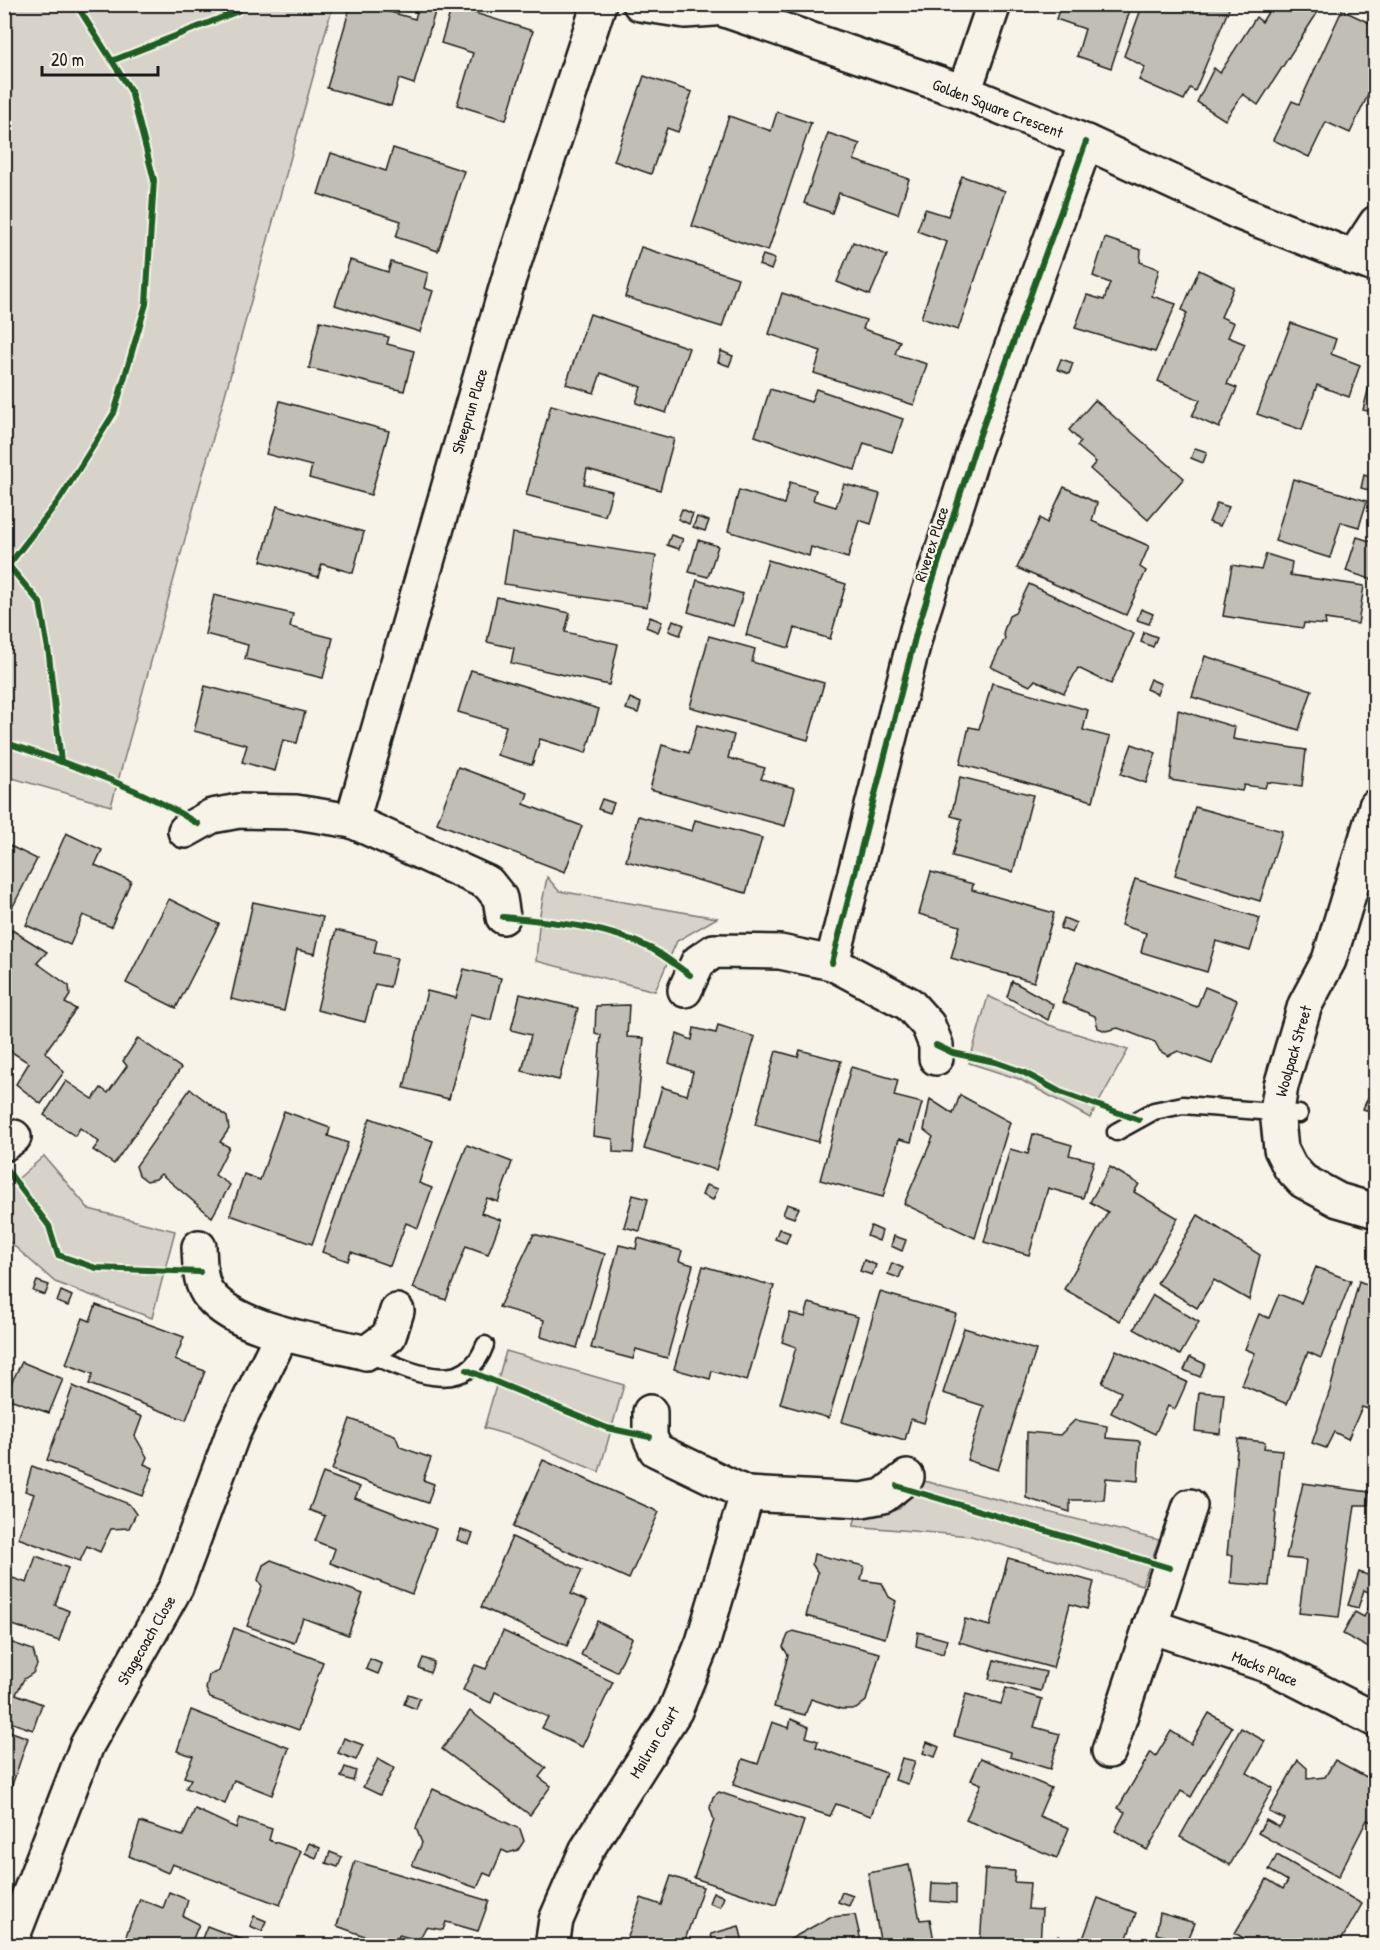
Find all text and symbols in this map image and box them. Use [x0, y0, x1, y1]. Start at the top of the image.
scale bar [42, 39, 158, 77]
text: 20 m [51, 47, 84, 72]
street label: Golden Square Crescent [929, 73, 1067, 143]
street label: Sheeprun Place [446, 365, 493, 456]
street label: Riverex Place [909, 503, 954, 584]
street label: Woolpack Street [1269, 1002, 1317, 1099]
street label: Stagecoach Close [111, 1591, 181, 1689]
street label: Macks Place [1229, 1645, 1302, 1691]
street label: Mailrun Court [624, 1701, 684, 1782]

